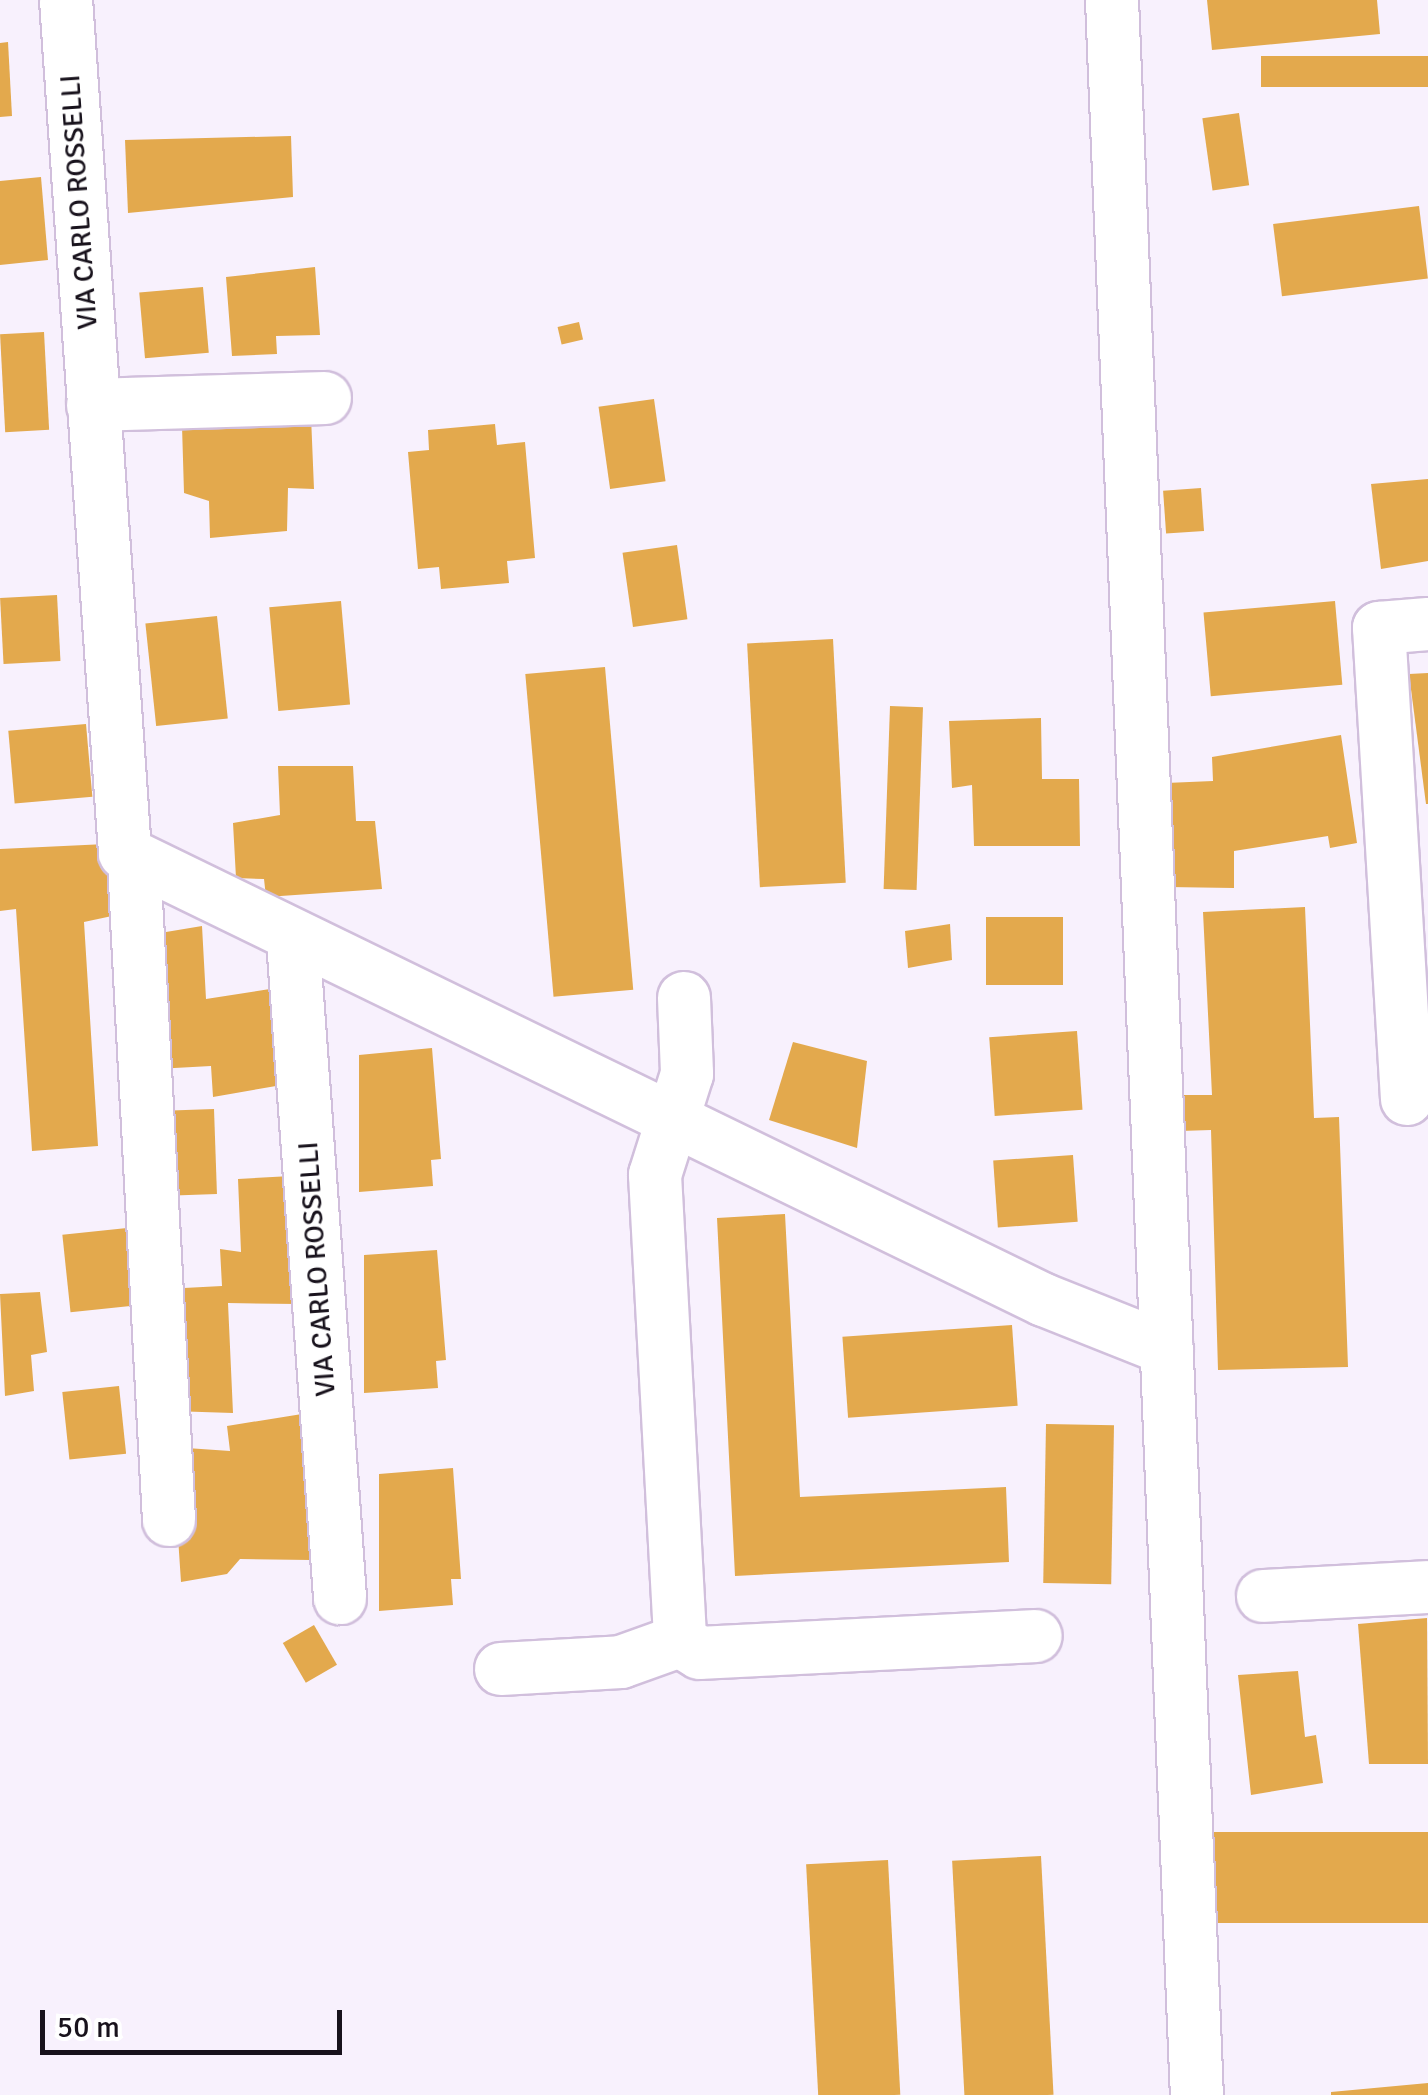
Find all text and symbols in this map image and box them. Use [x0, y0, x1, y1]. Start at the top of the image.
street label: VIA CARLO ROSSELLI [53, 73, 105, 331]
street label: VIA CARLO ROSSELLI [291, 1140, 343, 1398]
scale bar [45, 1990, 348, 2052]
text: 50 m [57, 2009, 120, 2046]

